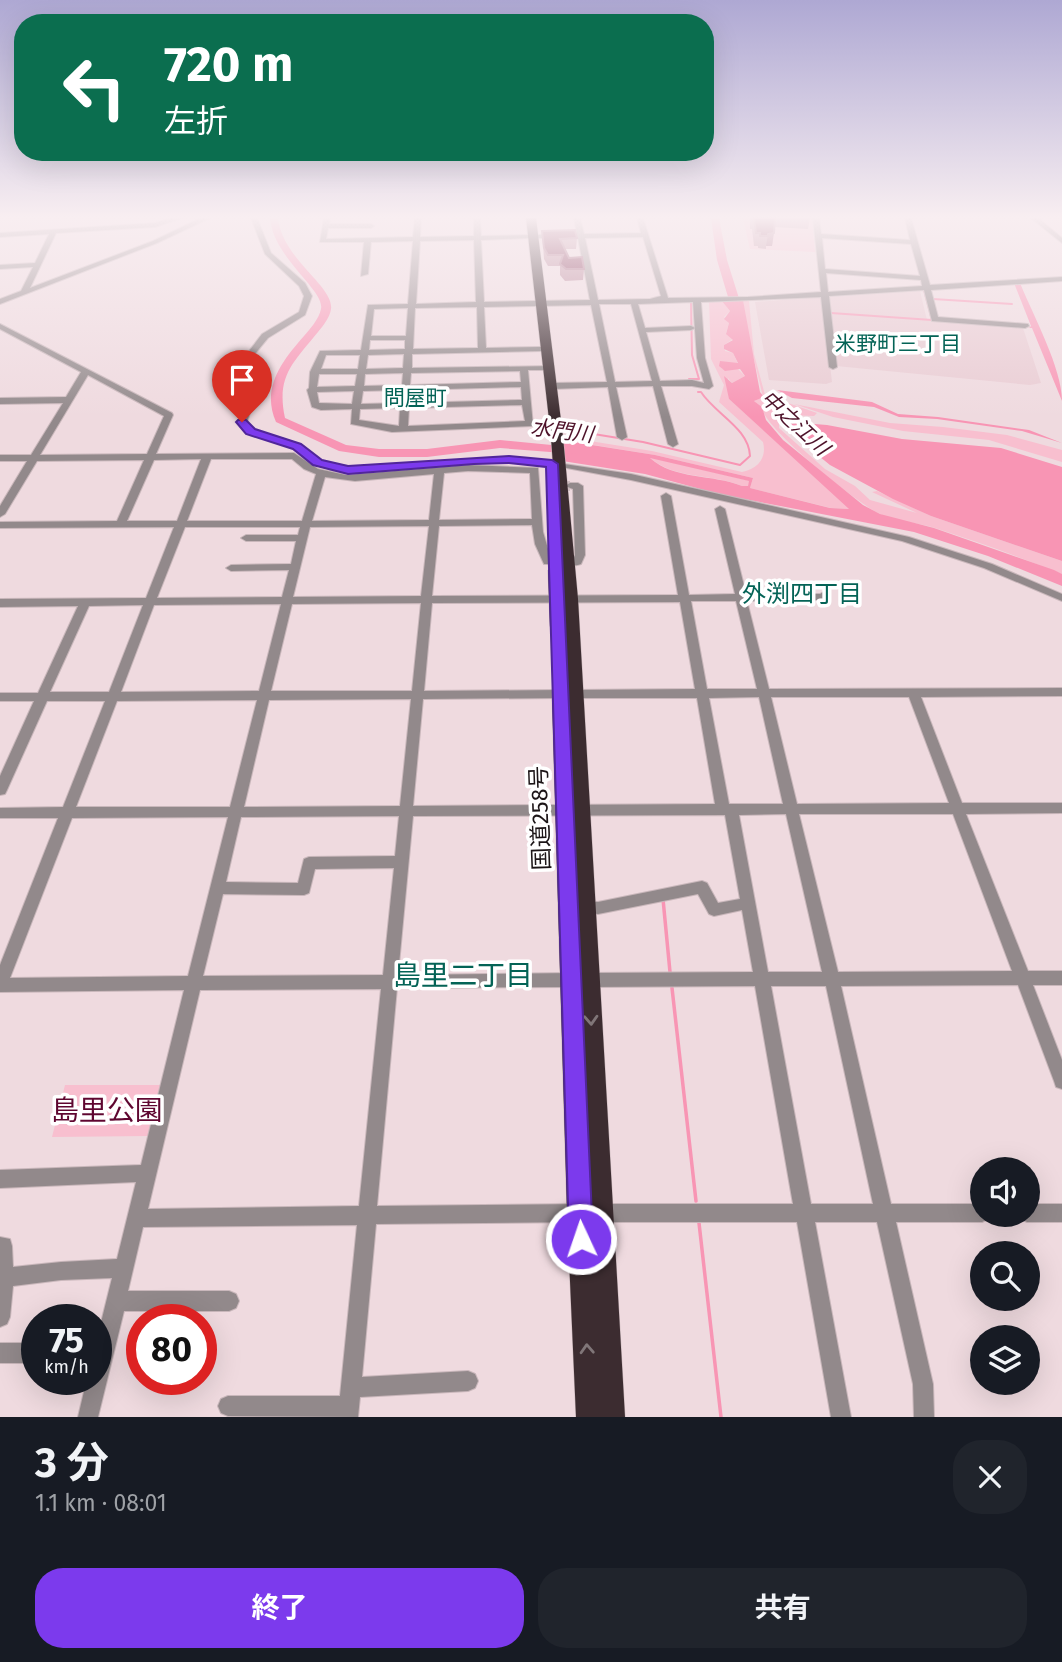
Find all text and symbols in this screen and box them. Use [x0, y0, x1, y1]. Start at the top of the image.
text: 720 m [164, 35, 294, 94]
icon: left [49, 42, 140, 133]
text: 左折 [164, 102, 228, 140]
district label: 米野町三丁目 [835, 331, 961, 357]
pin [212, 350, 272, 422]
icon: arrive [223, 361, 261, 399]
district label: 問屋町 [384, 385, 447, 411]
water label: 中之江川 [755, 385, 836, 463]
water label: 水門川 [529, 414, 597, 448]
district label: 外渕四丁目 [742, 580, 862, 608]
street label: 国道258号 [524, 765, 556, 871]
district label: 島里二丁目 [393, 959, 533, 992]
one-way arrow [583, 1014, 598, 1025]
park label: 島里公園 [51, 1094, 163, 1127]
map controls [970, 1157, 1040, 1395]
button: sound [970, 1157, 1040, 1227]
position arrow [544, 1202, 618, 1276]
button: search [970, 1241, 1040, 1311]
speed limit sign: 80 [126, 1304, 217, 1395]
text: 75 [49, 1319, 84, 1361]
button: layers [970, 1325, 1040, 1395]
one-way arrow [580, 1343, 595, 1354]
text: km/h [44, 1356, 89, 1378]
text: 3 分 [35, 1438, 109, 1488]
button: close [953, 1440, 1027, 1514]
text: 1.1 km · 08:01 [35, 1489, 167, 1517]
button: 終了 [35, 1568, 524, 1648]
button: 共有 [538, 1568, 1027, 1648]

